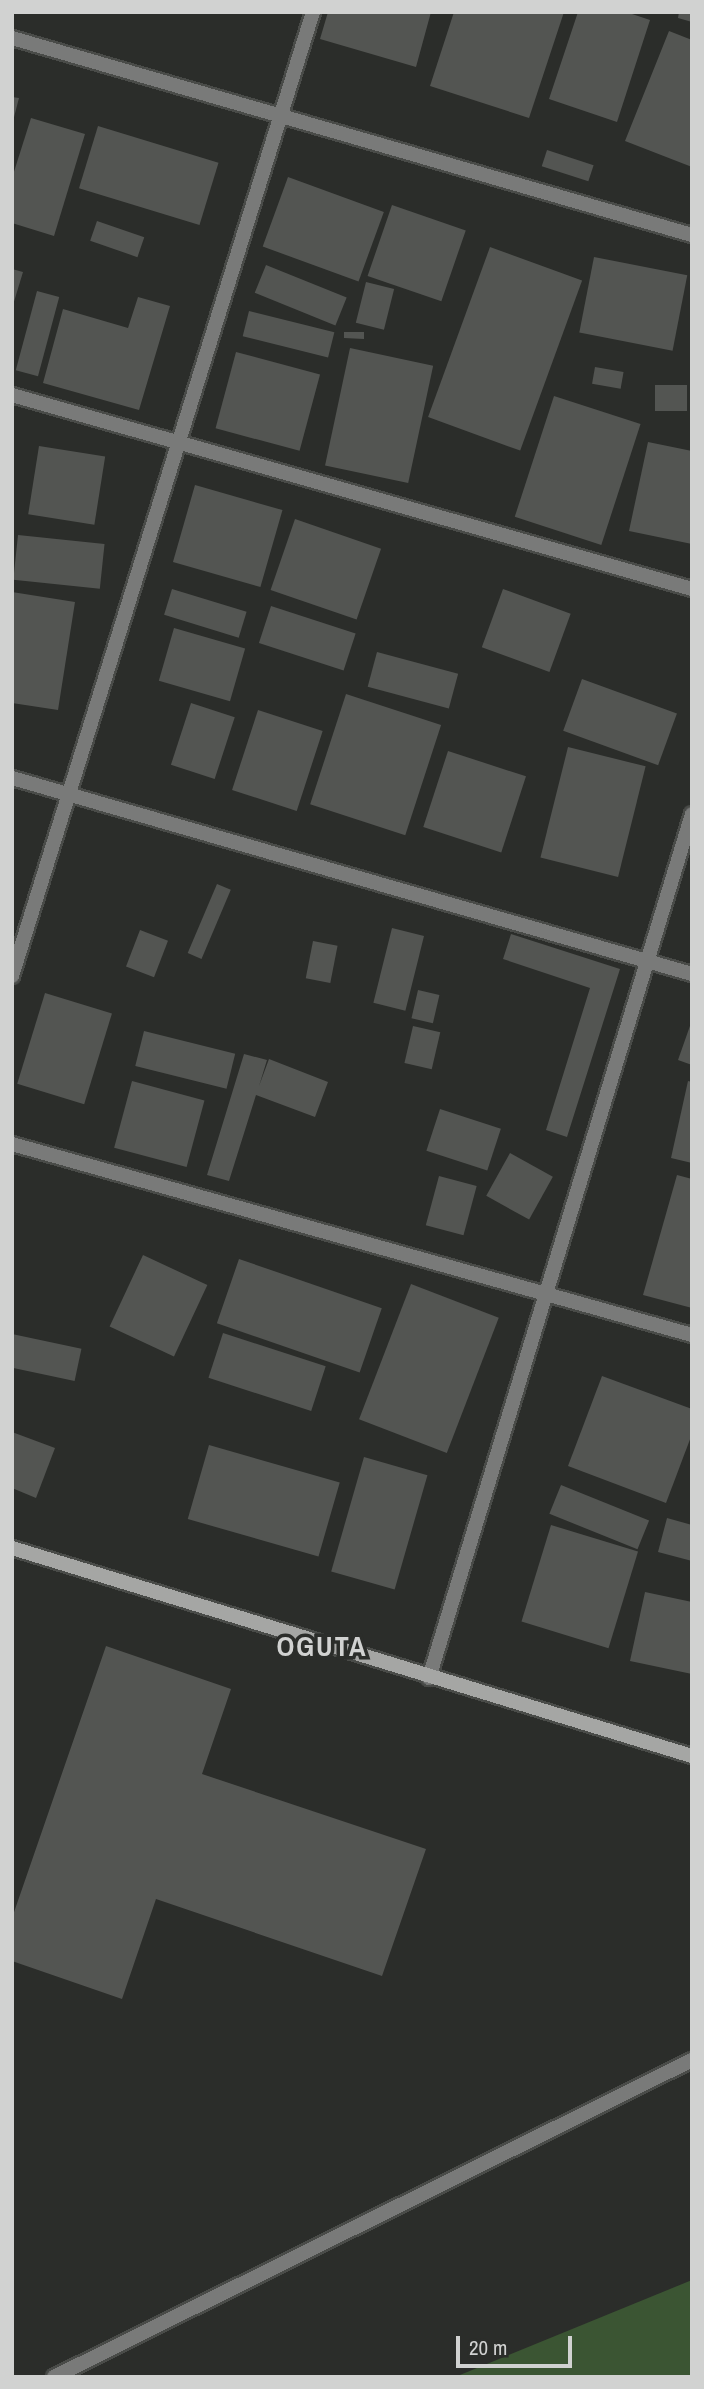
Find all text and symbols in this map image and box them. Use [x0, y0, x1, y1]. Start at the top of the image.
district label: OGUTA [277, 1629, 367, 1663]
scale bar [459, 2322, 574, 2366]
text: 20 m [469, 2333, 507, 2362]

